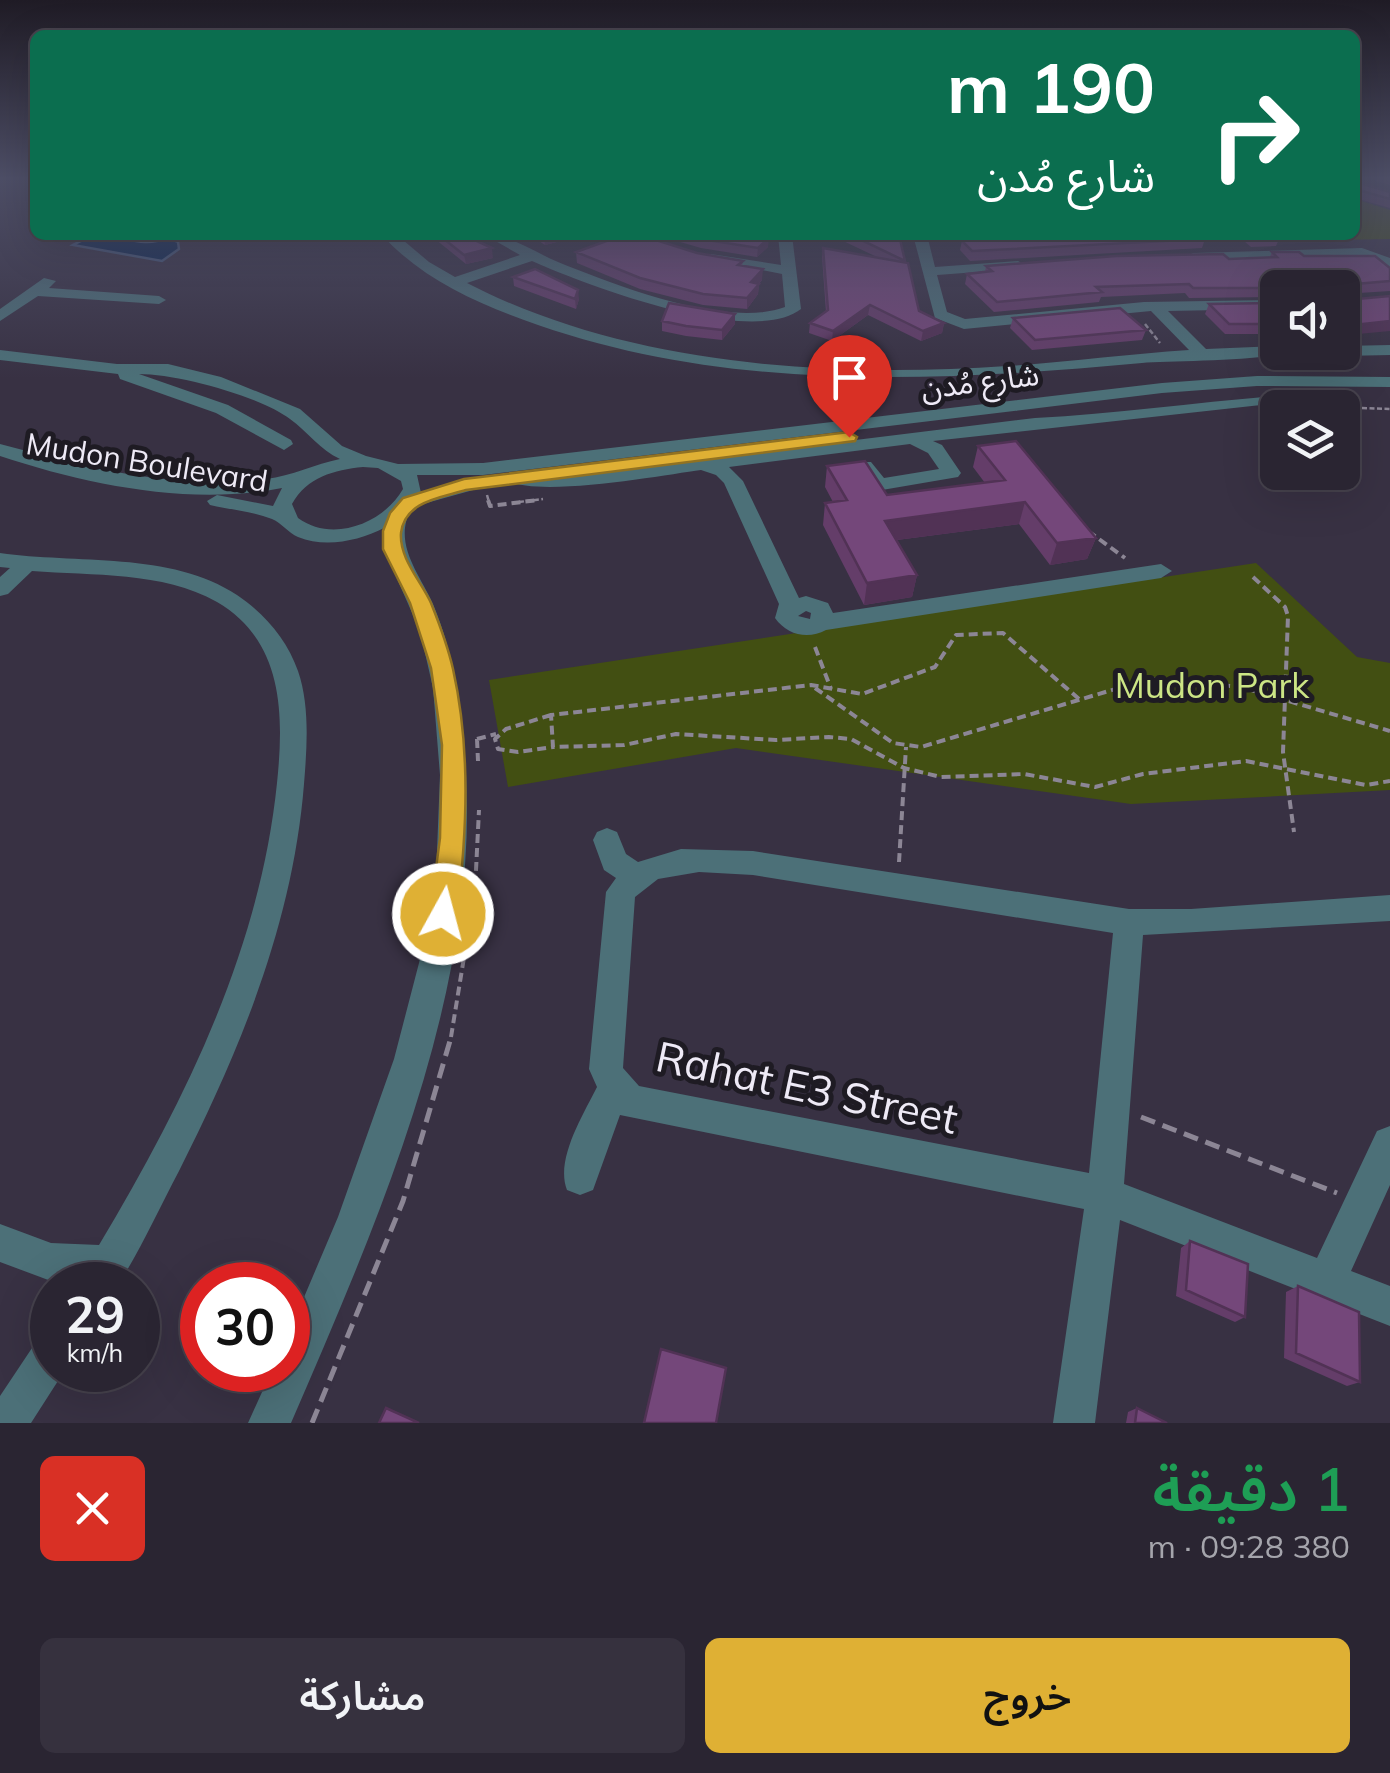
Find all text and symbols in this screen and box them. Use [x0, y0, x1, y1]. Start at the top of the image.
text: 190 m [947, 43, 1155, 131]
icon: right [1190, 70, 1320, 200]
text: شارع مُدن [977, 147, 1155, 203]
map controls [1260, 270, 1360, 490]
button: sound [1260, 270, 1360, 370]
pin [807, 335, 892, 438]
icon: arrive [822, 350, 877, 405]
street label: شارع مُدن [919, 355, 1042, 411]
button: layers [1260, 390, 1360, 490]
street label: Mudon Boulevard [24, 424, 270, 500]
park label: Mudon Park [1115, 663, 1310, 707]
position arrow [391, 862, 495, 966]
street label: Rahat E3 Street [652, 1029, 962, 1145]
speed limit sign: 30 [180, 1262, 310, 1392]
text: 29 [65, 1283, 125, 1346]
text: km/h [67, 1337, 123, 1368]
text: 1 دقيقة [1152, 1451, 1350, 1526]
button: close [40, 1456, 145, 1561]
text: 380 m · 09:28 [1148, 1526, 1350, 1566]
button: مشاركة [40, 1638, 685, 1753]
button: خروج [705, 1638, 1350, 1753]

